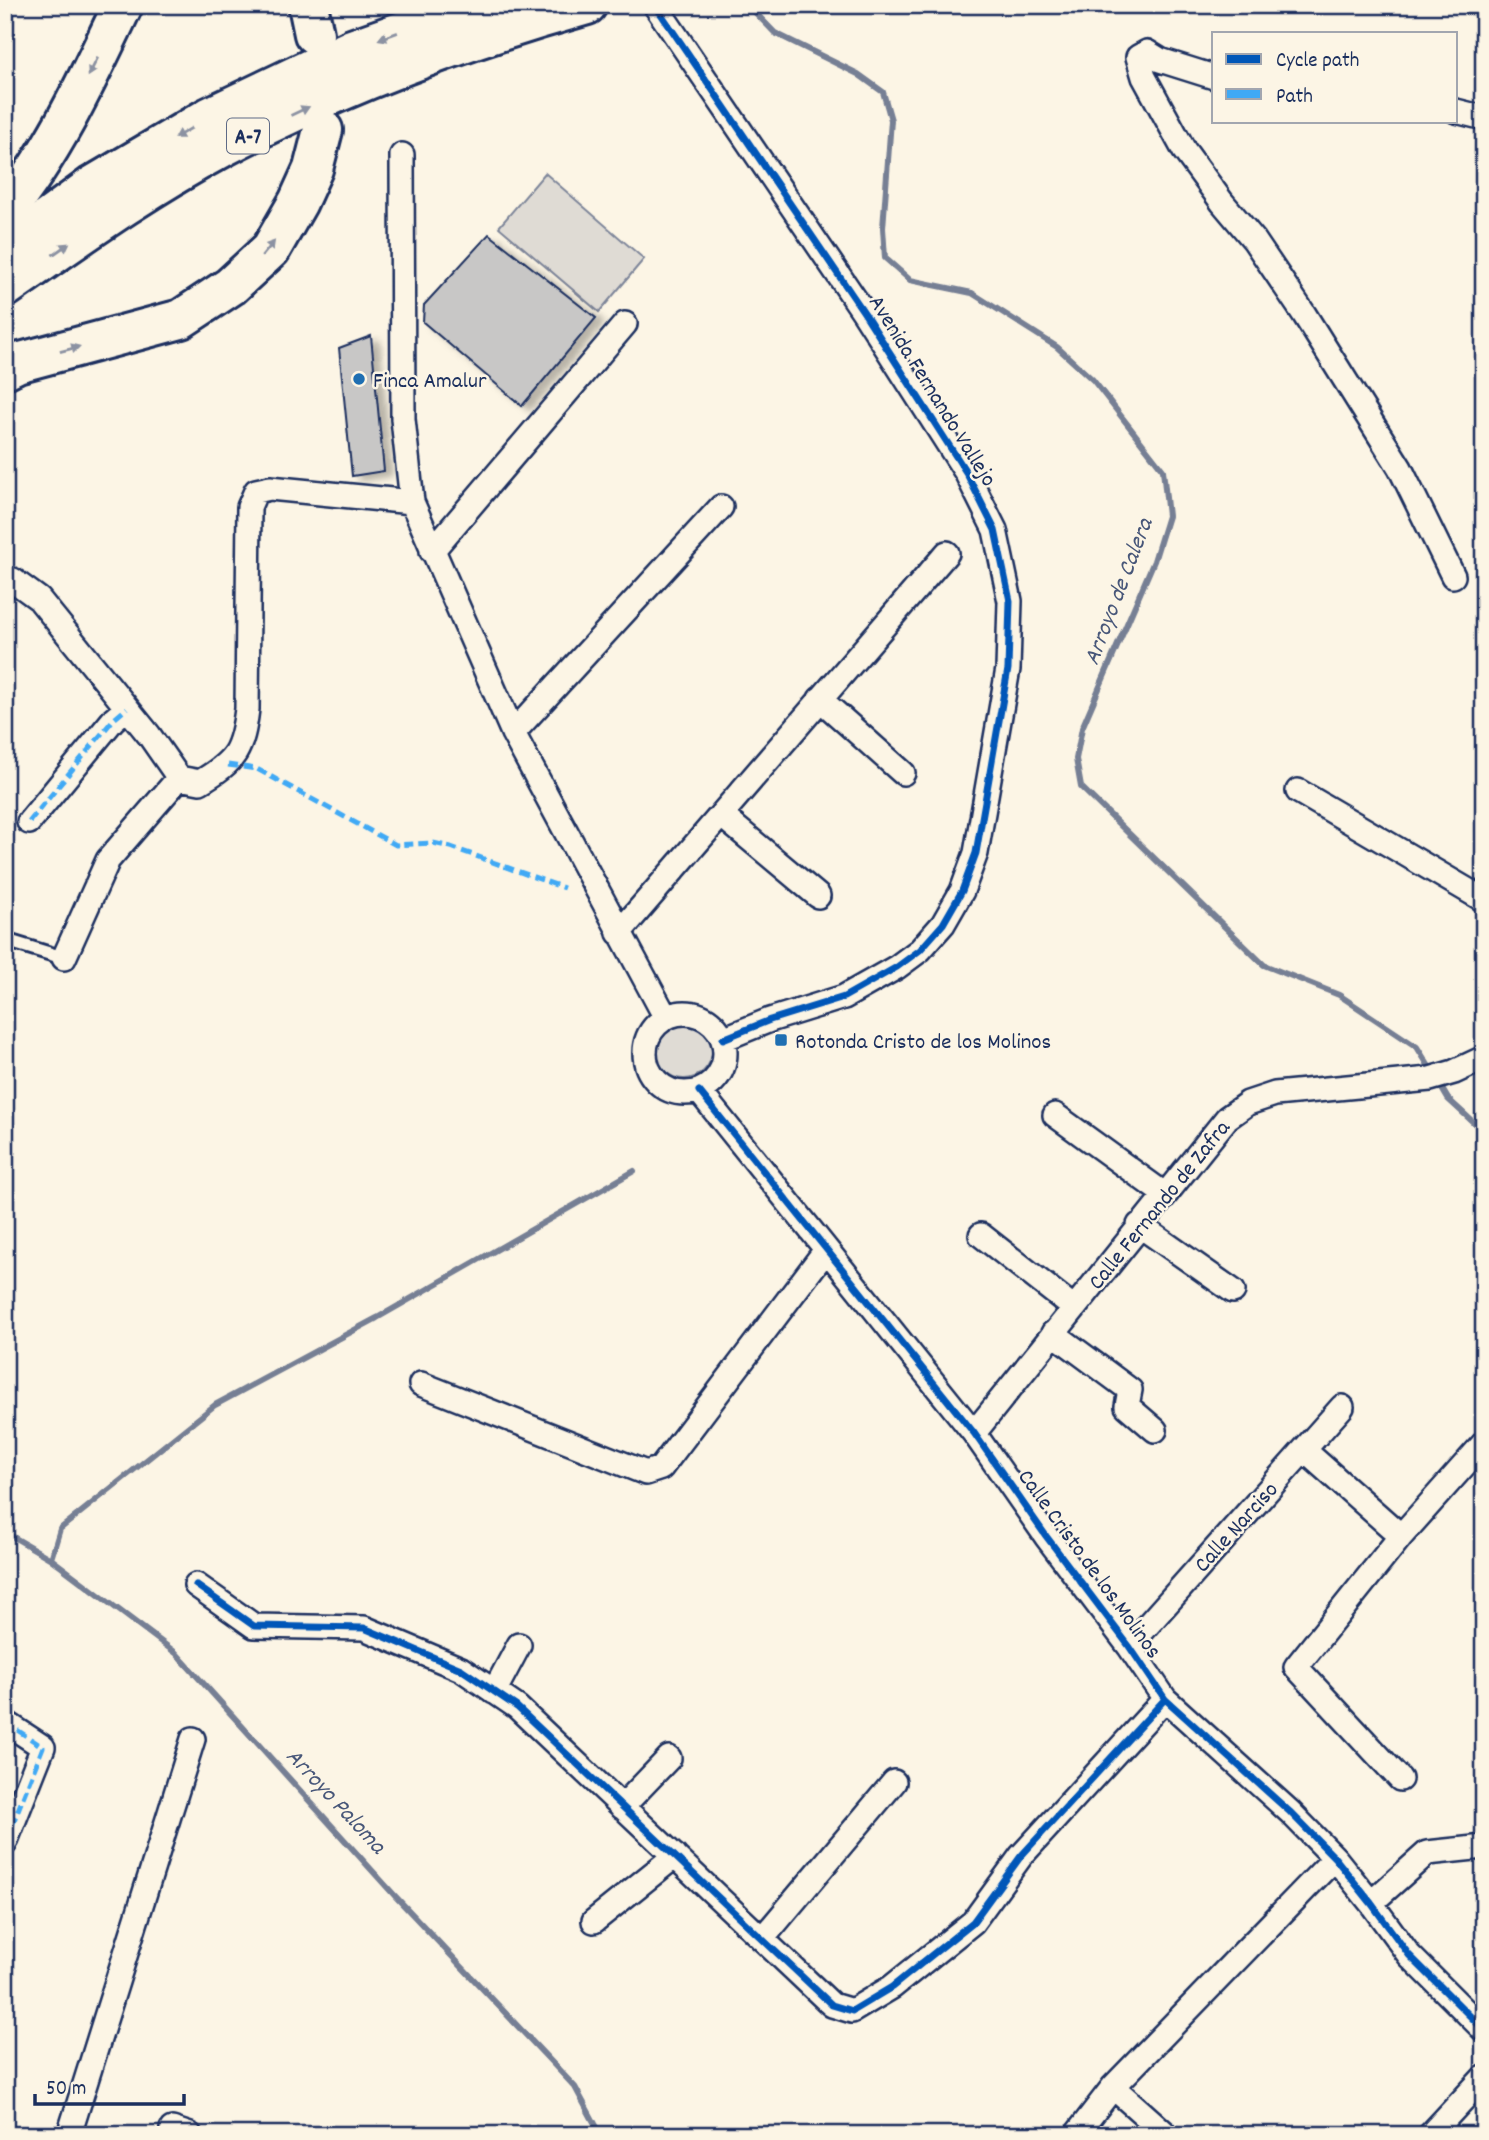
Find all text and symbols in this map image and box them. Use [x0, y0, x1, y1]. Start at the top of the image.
one-way arrow [378, 31, 399, 42]
legend [1212, 32, 1458, 122]
text: Cycle path [1276, 47, 1359, 77]
one-way arrow [87, 57, 98, 77]
text: Path [1276, 83, 1313, 113]
one-way arrow [290, 105, 310, 116]
road number: A-7 [227, 118, 269, 154]
one-way arrow [173, 126, 192, 139]
one-way arrow [261, 240, 276, 258]
one-way arrow [52, 242, 70, 256]
street label: Avenida Fernando Vallejo [859, 290, 1003, 494]
one-way arrow [60, 343, 81, 353]
place label: Finca Amalur [373, 366, 487, 399]
marker: Finca Amalur [351, 371, 367, 387]
water label: Arroyo de Calera [1076, 512, 1164, 670]
place label: Rotonda Cristo de los Molinos [795, 1027, 1051, 1060]
marker: Rotonda Cristo de los Molinos [773, 1032, 789, 1048]
street label: Calle Fernando de Zafra [1082, 1113, 1240, 1298]
street label: Calle Cristo de los Molinos [1008, 1464, 1168, 1667]
street label: Calle Narciso [1188, 1475, 1288, 1581]
water label: Arroyo Paloma [277, 1742, 394, 1864]
scale bar [35, 2063, 184, 2107]
text: 50 m [46, 2075, 86, 2105]

